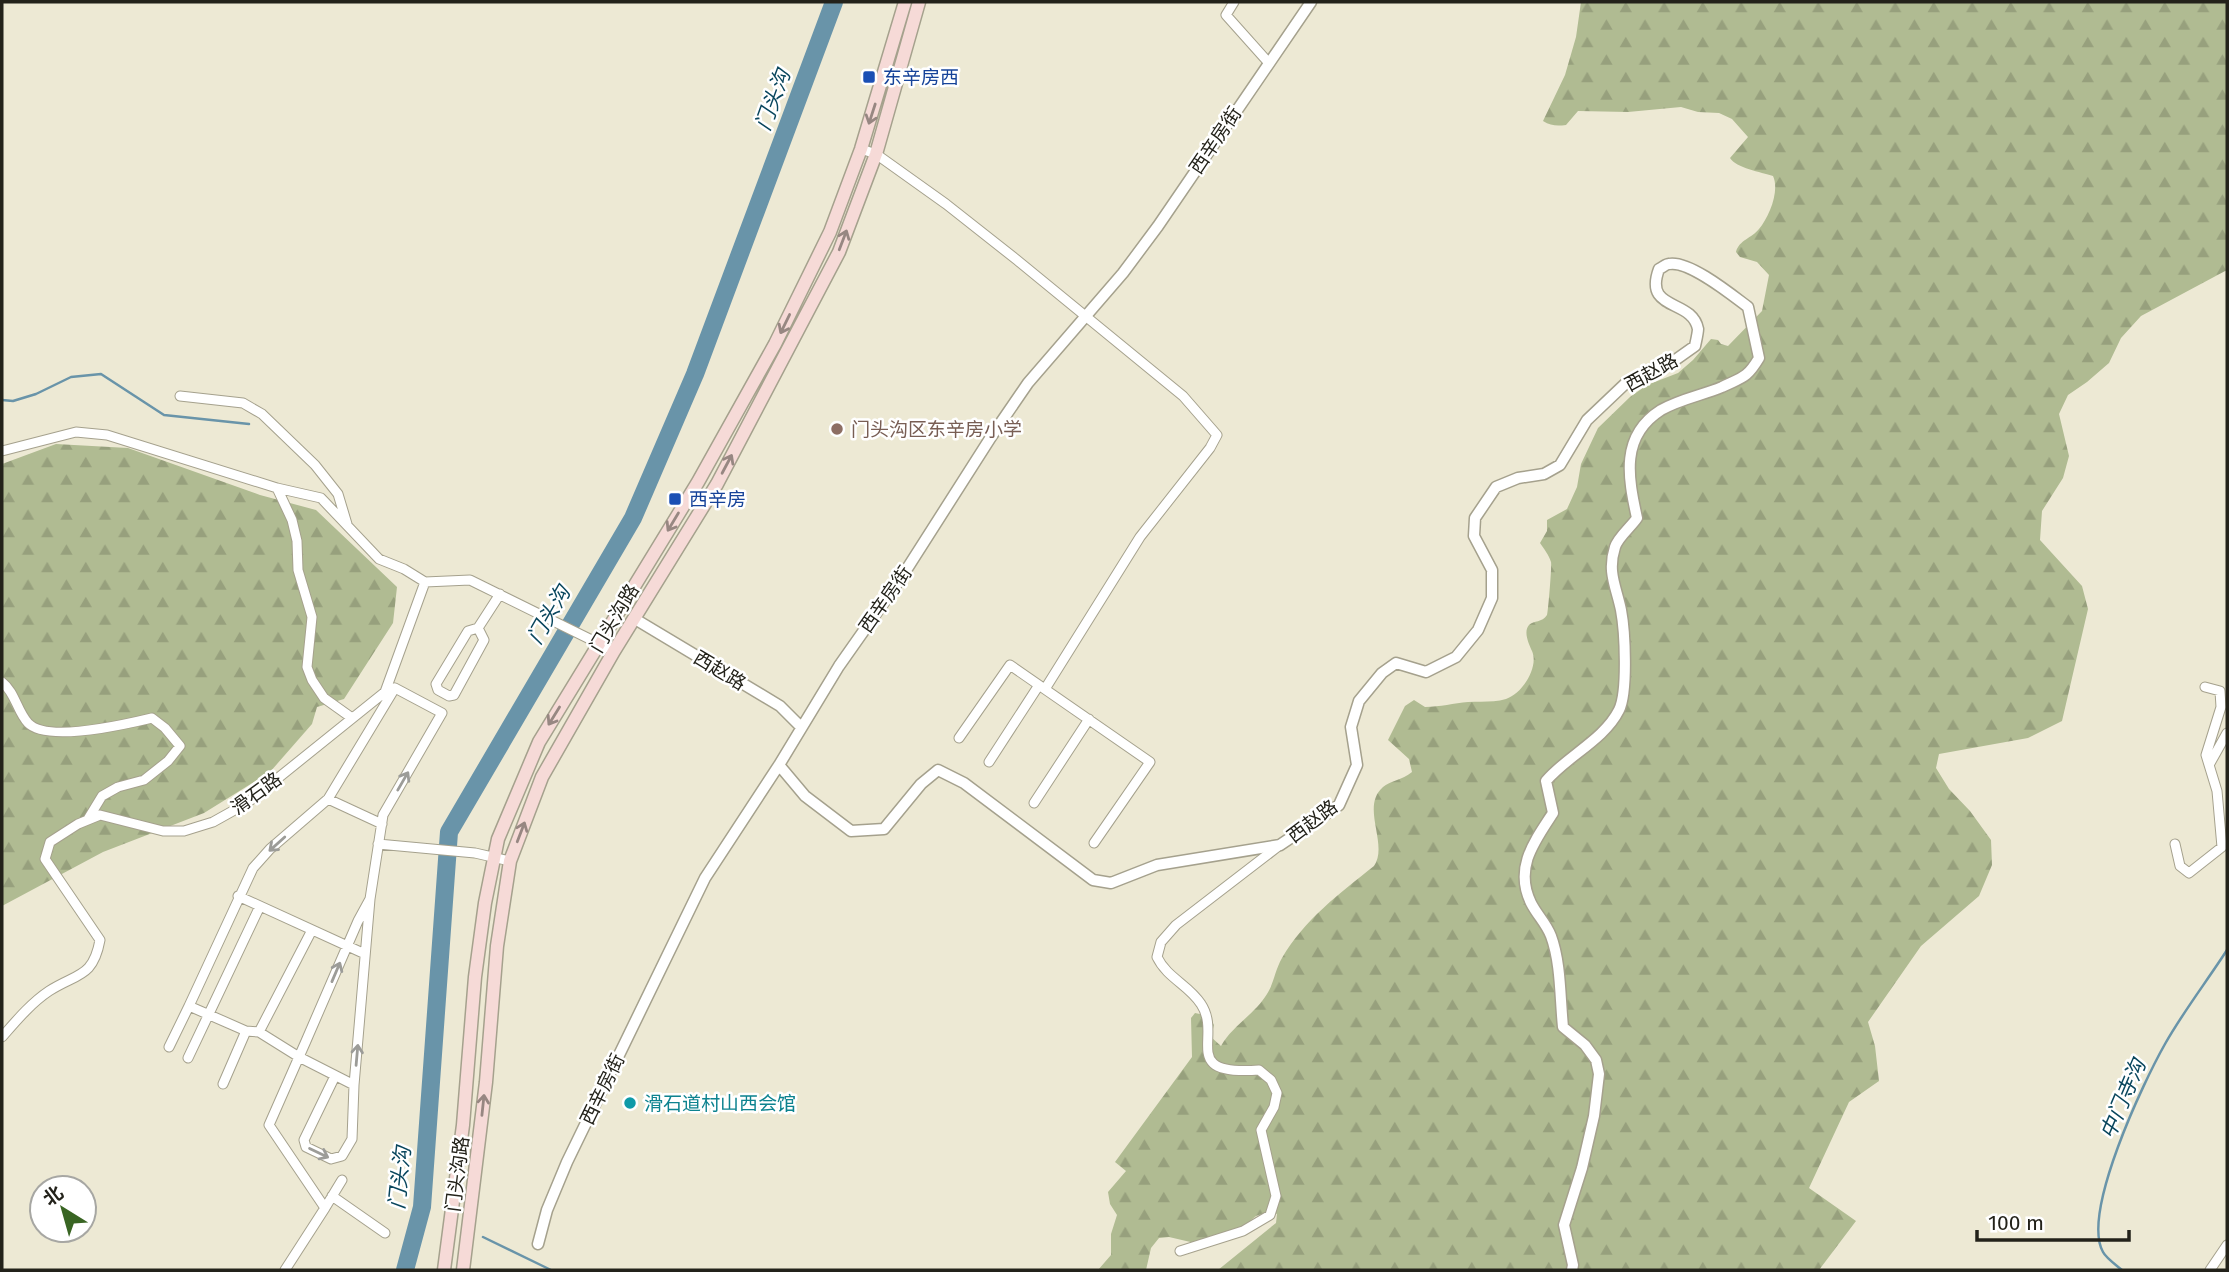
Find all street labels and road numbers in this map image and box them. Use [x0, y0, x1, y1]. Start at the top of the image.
street label: 西辛房街 [1185, 102, 1246, 178]
street label: 西赵路 [1621, 349, 1682, 396]
street label: 西辛房街 [854, 562, 917, 637]
street label: 门头沟路 [585, 580, 644, 657]
street label: 西赵路 [689, 646, 750, 695]
street label: 滑石路 [226, 767, 286, 819]
street label: 西赵路 [1283, 795, 1342, 848]
street label: 西辛房街 [575, 1050, 629, 1128]
street label: 门头沟路 [441, 1135, 474, 1213]

